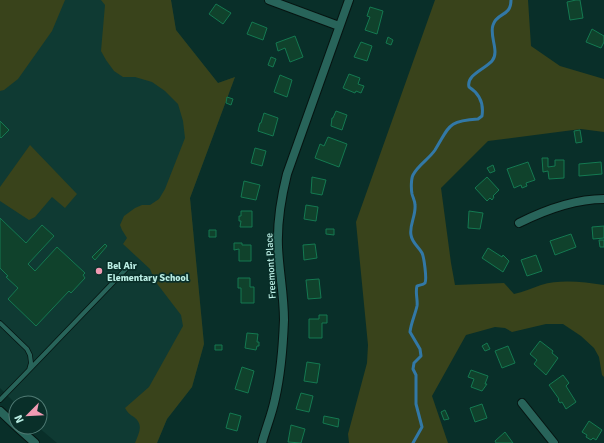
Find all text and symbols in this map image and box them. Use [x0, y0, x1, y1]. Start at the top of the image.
street label: Freemont Place [263, 233, 279, 299]
place label: Bel Air Elementary School [107, 260, 189, 284]
marker: Bel Air Elementary School [94, 266, 104, 276]
north arrow [8, 395, 48, 435]
text: N [12, 413, 27, 425]

